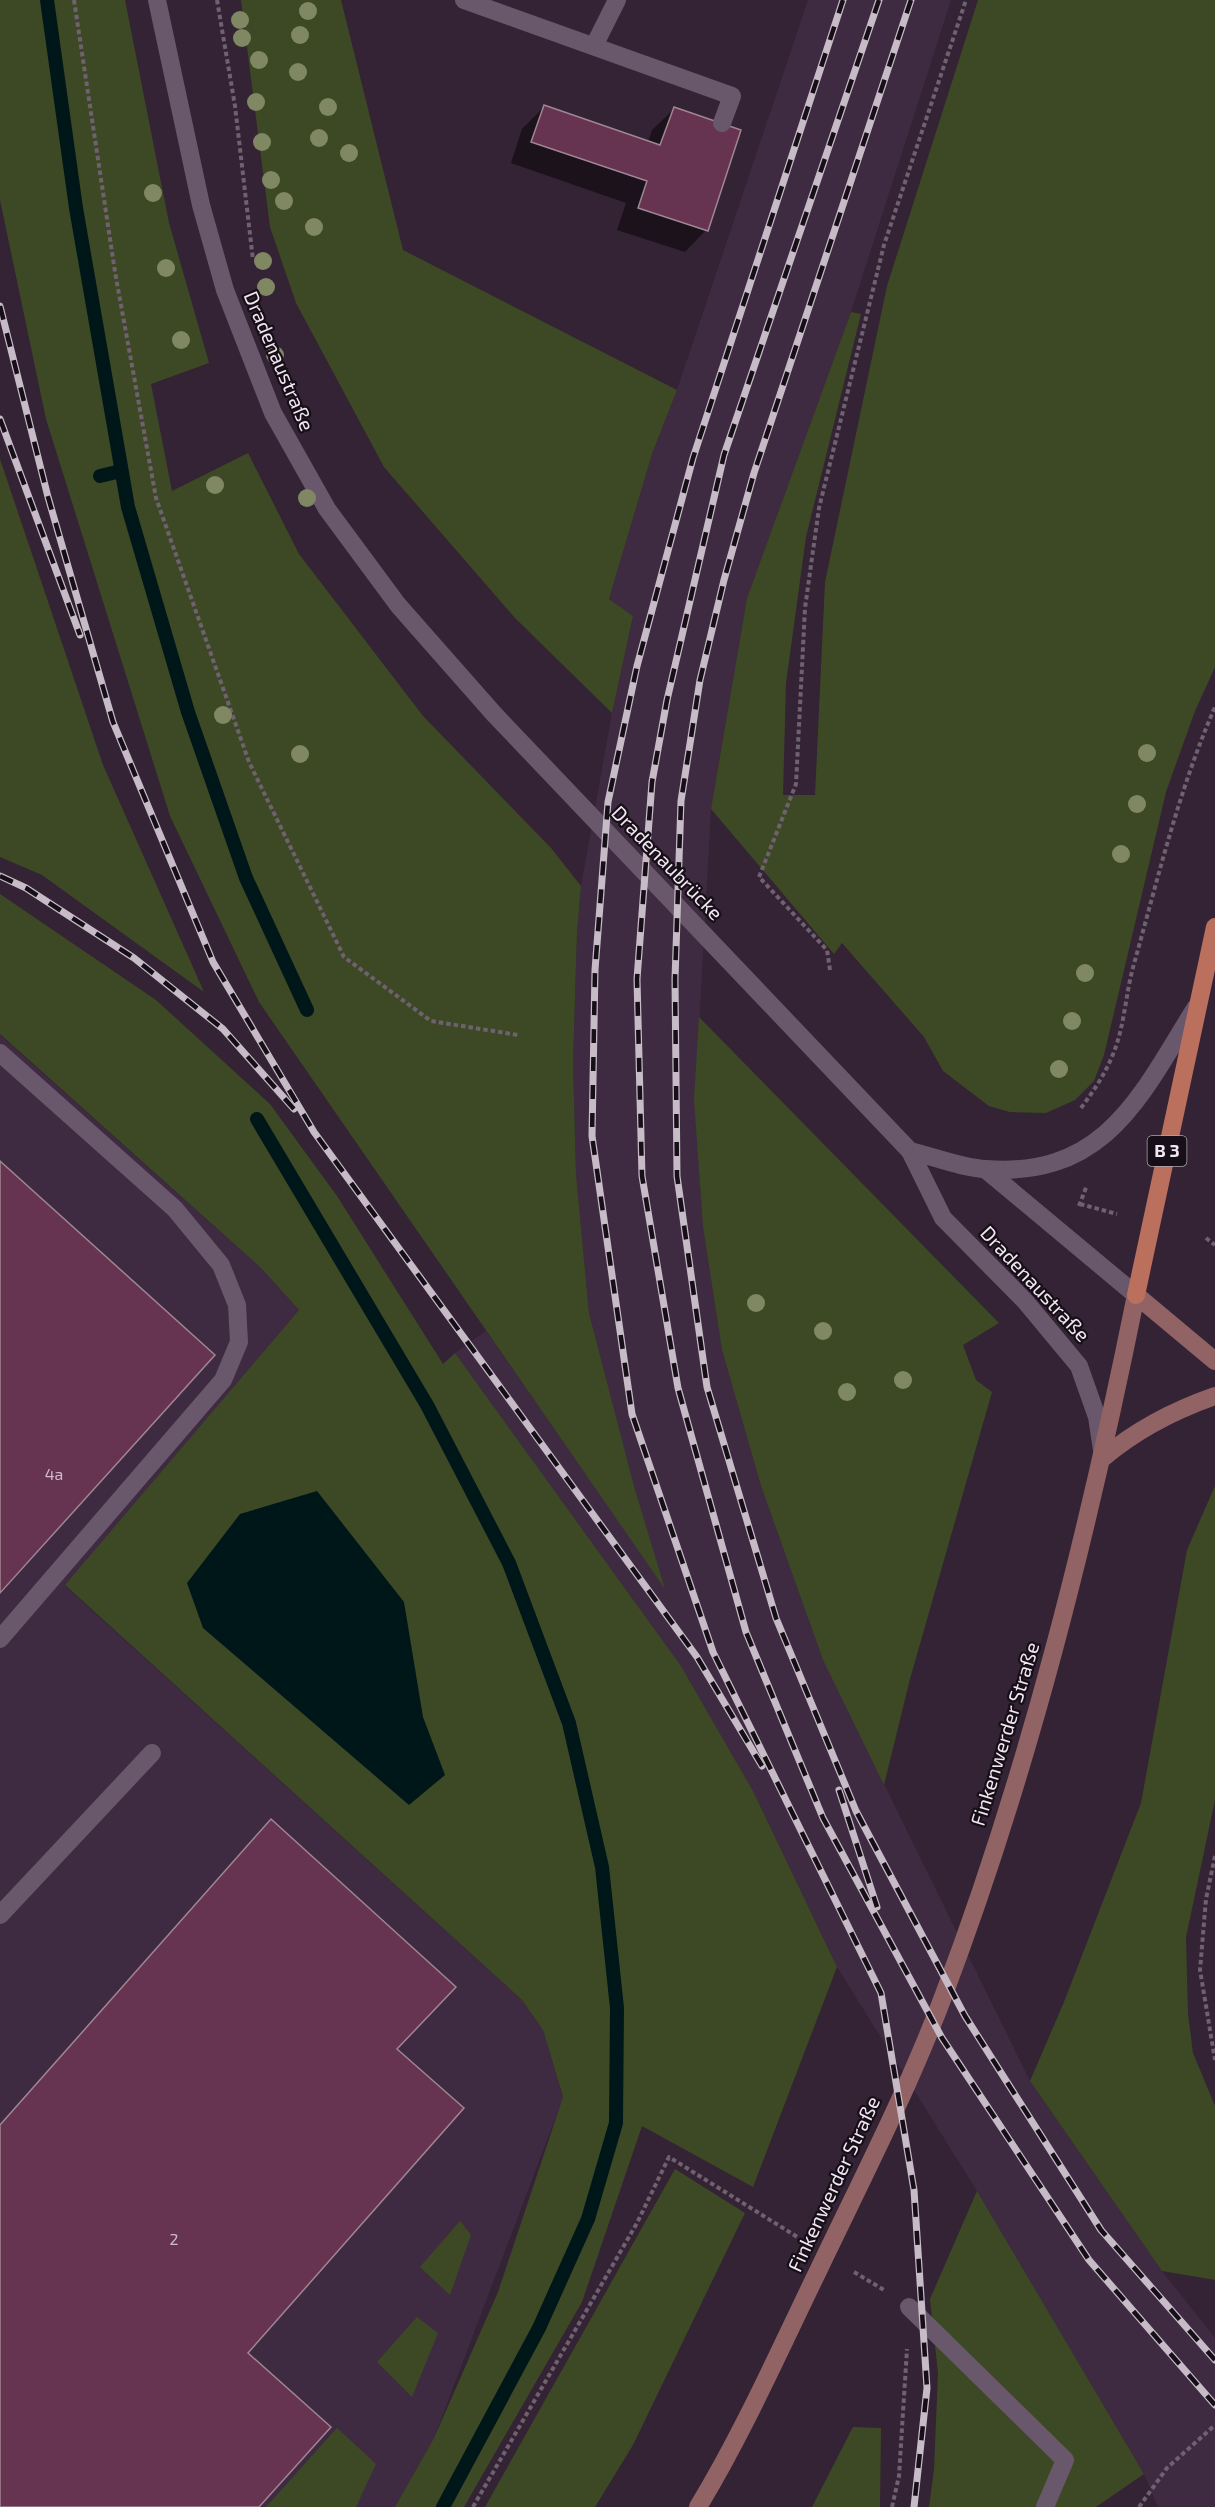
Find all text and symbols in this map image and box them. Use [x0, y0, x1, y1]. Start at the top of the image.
street label: Dradenaustraße [240, 287, 320, 434]
street label: Dradenaubrücke [607, 800, 728, 924]
road number: B 3 [1148, 1136, 1186, 1166]
street label: Dradenaustraße [976, 1220, 1095, 1346]
house number: 4a [45, 1464, 63, 1483]
street label: Finkenwerder Straße [965, 1639, 1043, 1828]
street label: Finkenwerder Straße [782, 2092, 884, 2275]
house number: 2 [170, 2229, 179, 2248]

